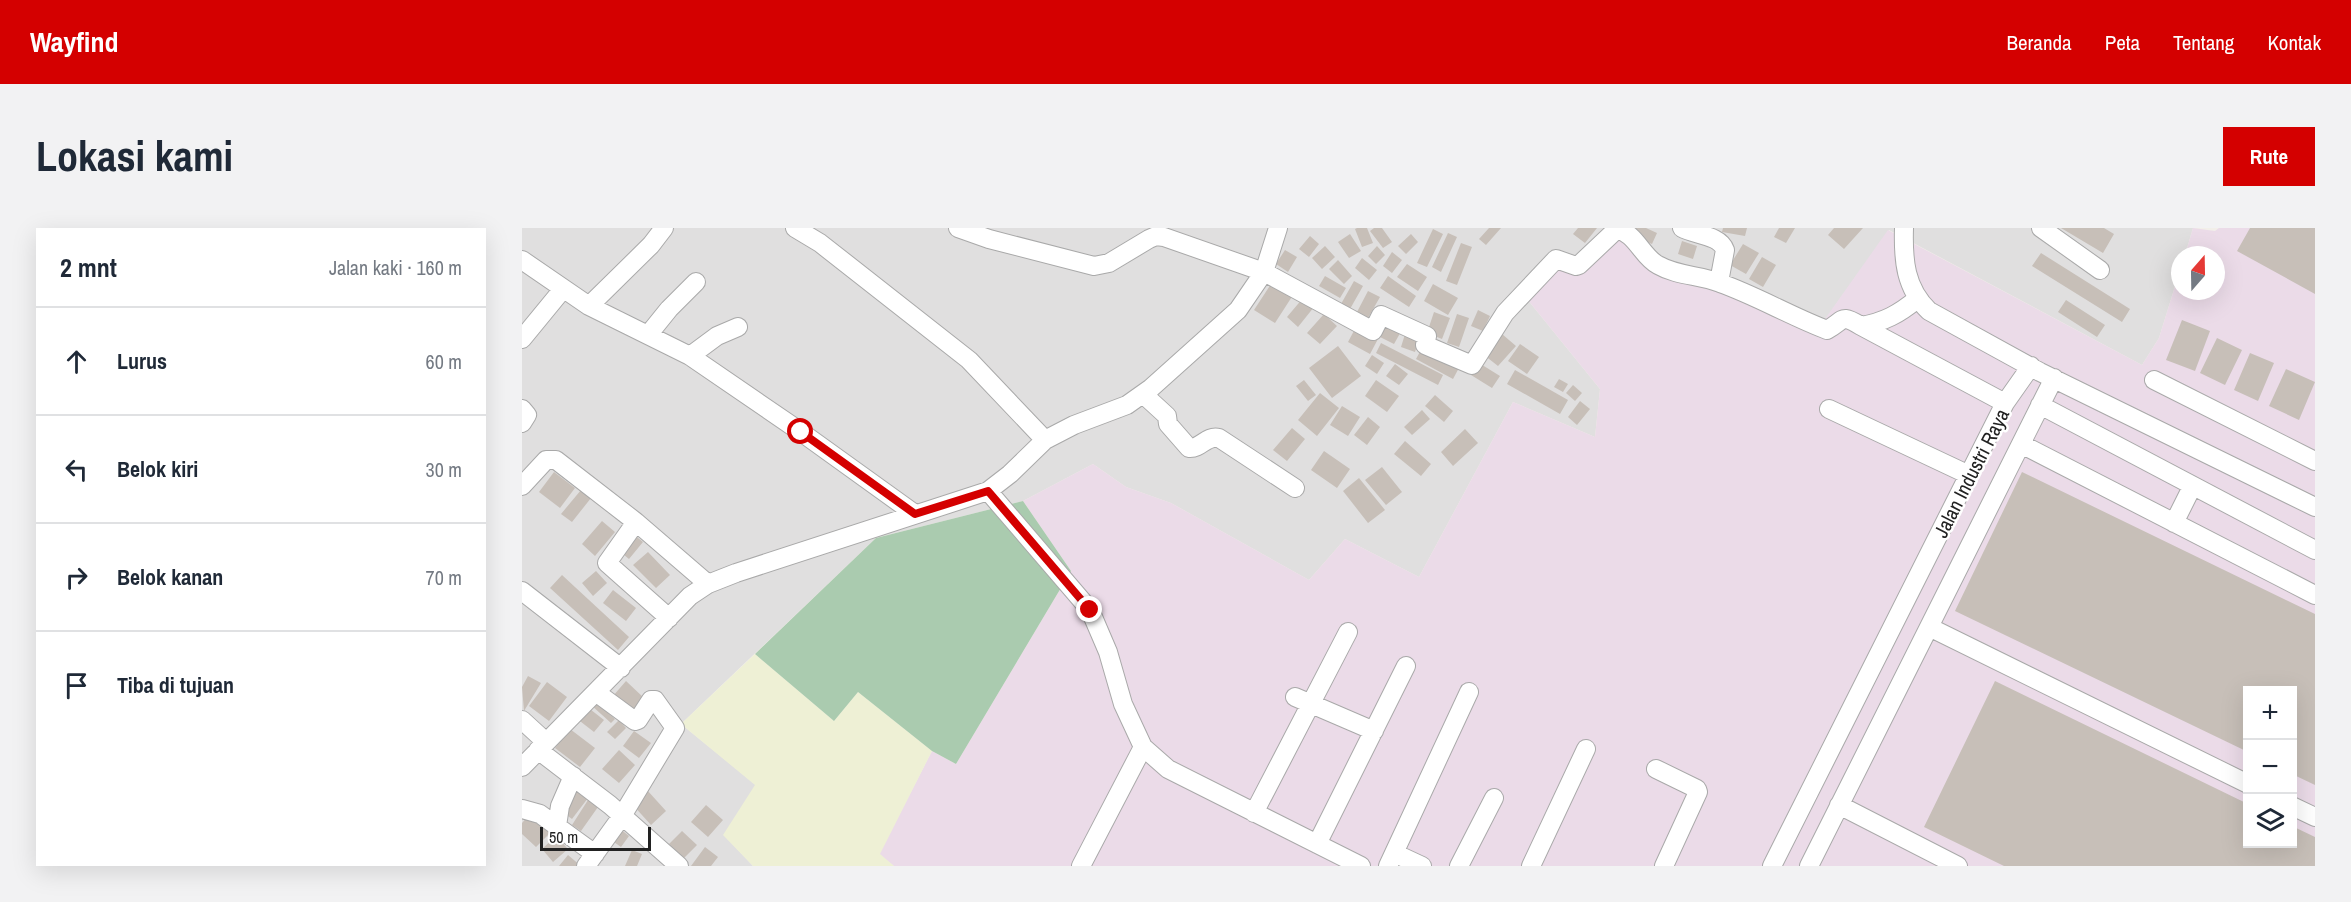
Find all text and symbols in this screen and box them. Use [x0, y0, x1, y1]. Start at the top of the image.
text: Wayfind [30, 23, 118, 61]
text: Beranda [2007, 28, 2072, 57]
text: Peta [2105, 28, 2140, 57]
text: Tentang [2173, 28, 2234, 57]
text: Kontak [2267, 28, 2321, 57]
button: Rute [2223, 127, 2315, 186]
text: Lokasi kami [36, 128, 233, 184]
north arrow [2171, 246, 2225, 300]
text: 2 mnt [60, 250, 117, 285]
text: Jalan kaki · 160 m [329, 254, 462, 281]
icon: ahead [60, 345, 93, 378]
text: Lurus [117, 346, 167, 376]
text: 60 m [426, 348, 462, 375]
street label: Jalan Industri Raya [1927, 404, 2015, 542]
route start [787, 418, 813, 444]
icon: left [60, 453, 93, 486]
text: Belok kiri [117, 454, 198, 484]
text: 30 m [426, 456, 462, 483]
icon: right [60, 561, 93, 594]
text: Belok kanan [117, 562, 223, 592]
text: 70 m [426, 564, 462, 591]
route end [1076, 596, 1102, 622]
icon: arrive [60, 669, 93, 702]
text: Tiba di tujuan [117, 670, 234, 700]
map controls [2243, 686, 2297, 848]
button: + [2243, 686, 2297, 740]
button: − [2243, 740, 2297, 794]
button: layers [2243, 794, 2297, 848]
scale bar [540, 824, 651, 852]
text: 50 m [549, 826, 578, 848]

